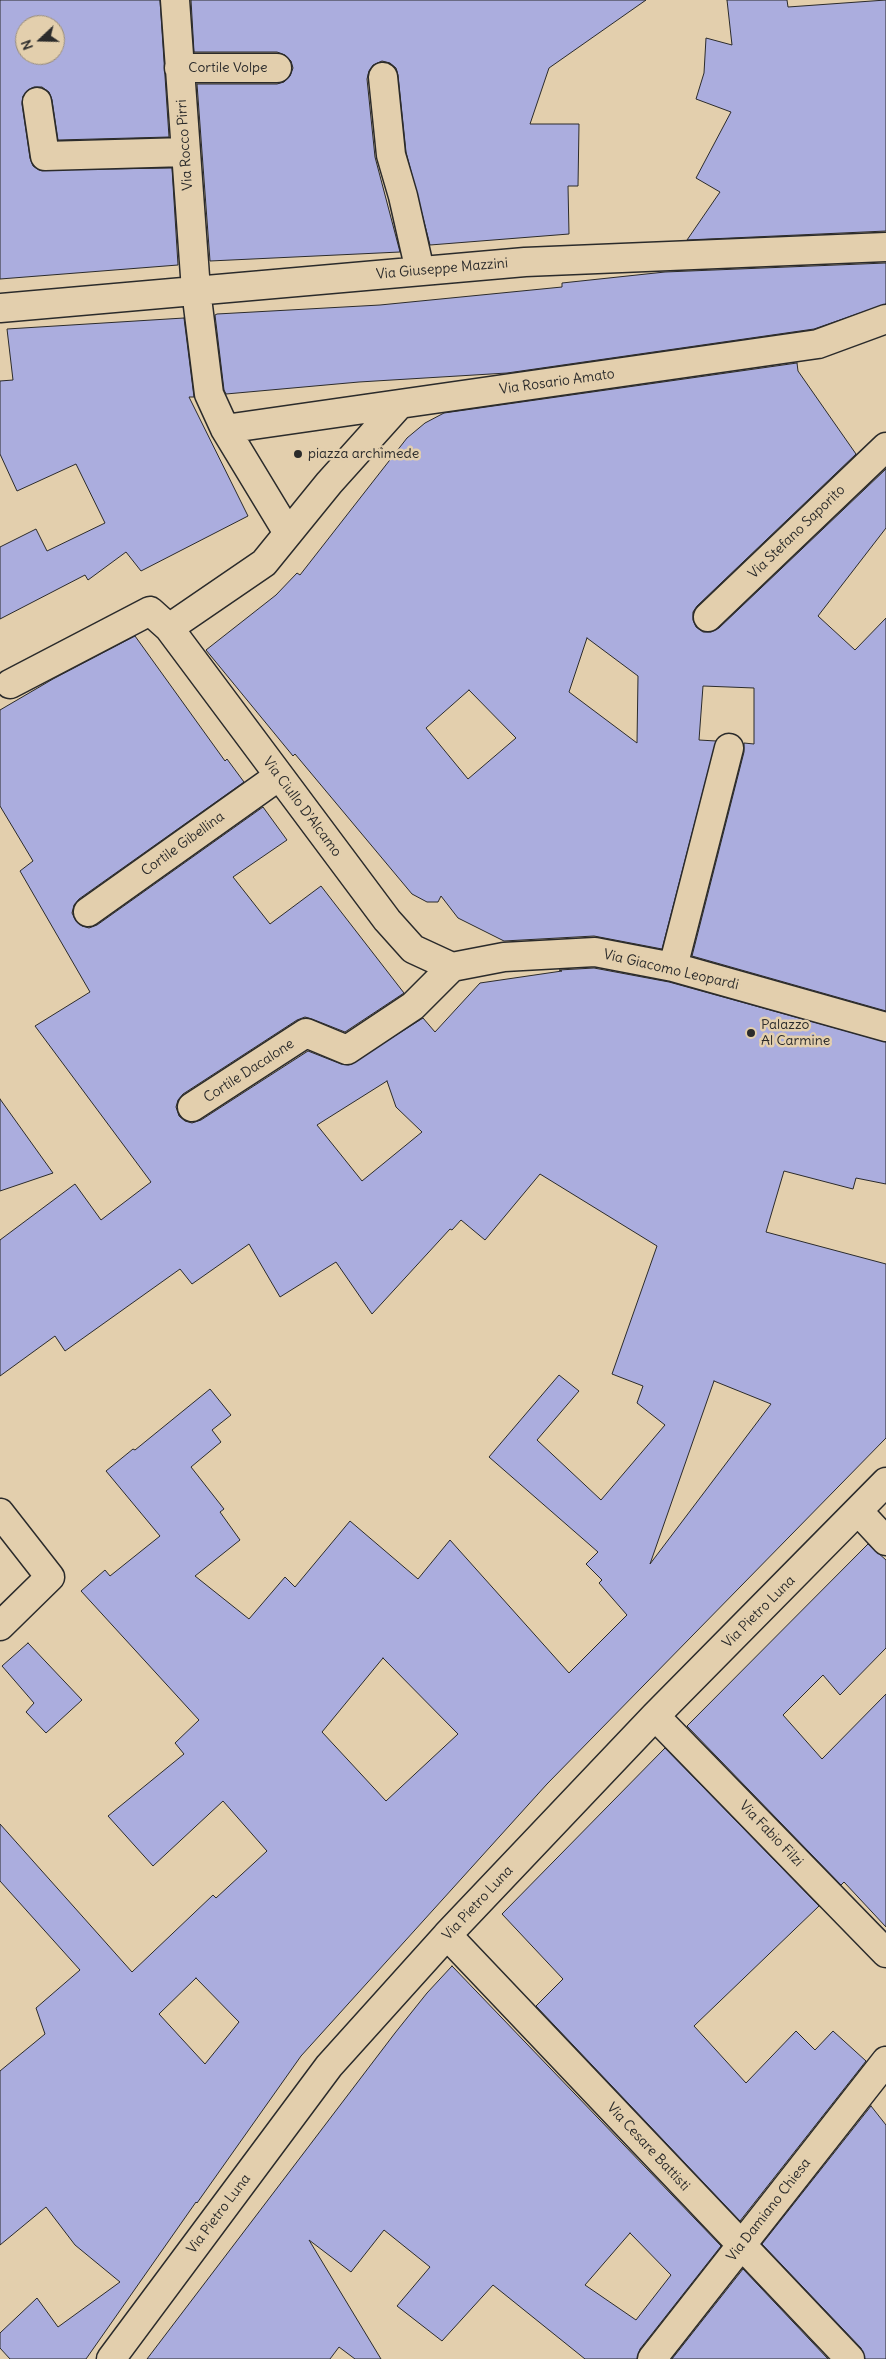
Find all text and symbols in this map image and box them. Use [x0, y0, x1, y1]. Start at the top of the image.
north arrow [15, 15, 65, 65]
text: N [17, 37, 37, 53]
street label: Cortile Volpe [188, 60, 268, 76]
street label: Via Rocco Pirri [173, 99, 197, 191]
street label: Via Giuseppe Mazzini [375, 255, 509, 283]
street label: Via Rosario Amato [498, 366, 616, 398]
place label: piazza archimede [308, 446, 419, 462]
marker: piazza archimede [292, 448, 304, 460]
street label: Via Stefano Saporito [745, 482, 849, 582]
street label: Via Ciullo D'Alcamo [259, 754, 345, 860]
street label: Cortile Gibellina [138, 808, 228, 880]
street label: Via Giacomo Leopardi [602, 946, 740, 994]
place label: Palazzo Al Carmine [761, 1017, 830, 1050]
marker: Palazzo Al Carmine [745, 1027, 757, 1039]
street label: Cortile Dacalone [201, 1036, 297, 1106]
street label: Via Pietro Luna [719, 1572, 799, 1652]
street label: Via Fabio Filzi [736, 1798, 806, 1870]
street label: Via Pietro Luna [439, 1862, 517, 1944]
street label: Via Cesare Battisti [603, 2100, 693, 2194]
street label: Via Damiano Chiesa [724, 2155, 814, 2265]
street label: Via Pietro Luna [184, 2171, 254, 2257]

